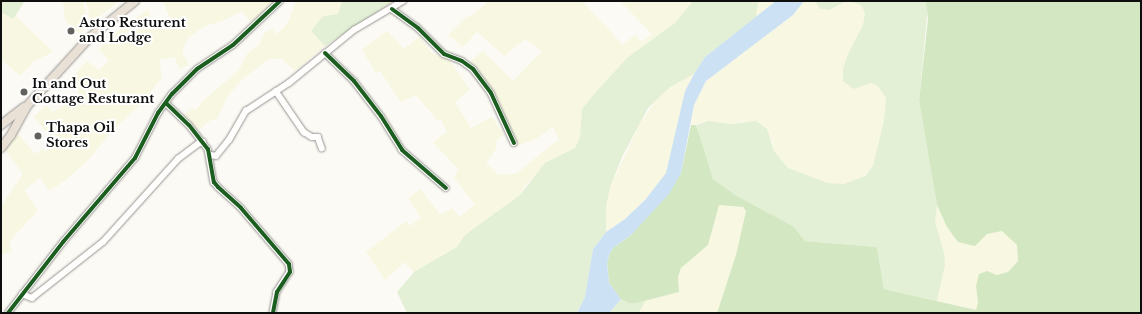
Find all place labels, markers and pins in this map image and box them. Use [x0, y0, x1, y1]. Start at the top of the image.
place label: Astro Resturent and Lodge [79, 16, 186, 47]
marker: Astro Resturent and Lodge [66, 26, 76, 36]
place label: In and Out Cottage Resturant [32, 77, 154, 108]
marker: In and Out Cottage Resturant [19, 87, 29, 97]
place label: Thapa Oil Stores [46, 121, 115, 152]
marker: Thapa Oil Stores [33, 131, 43, 141]

